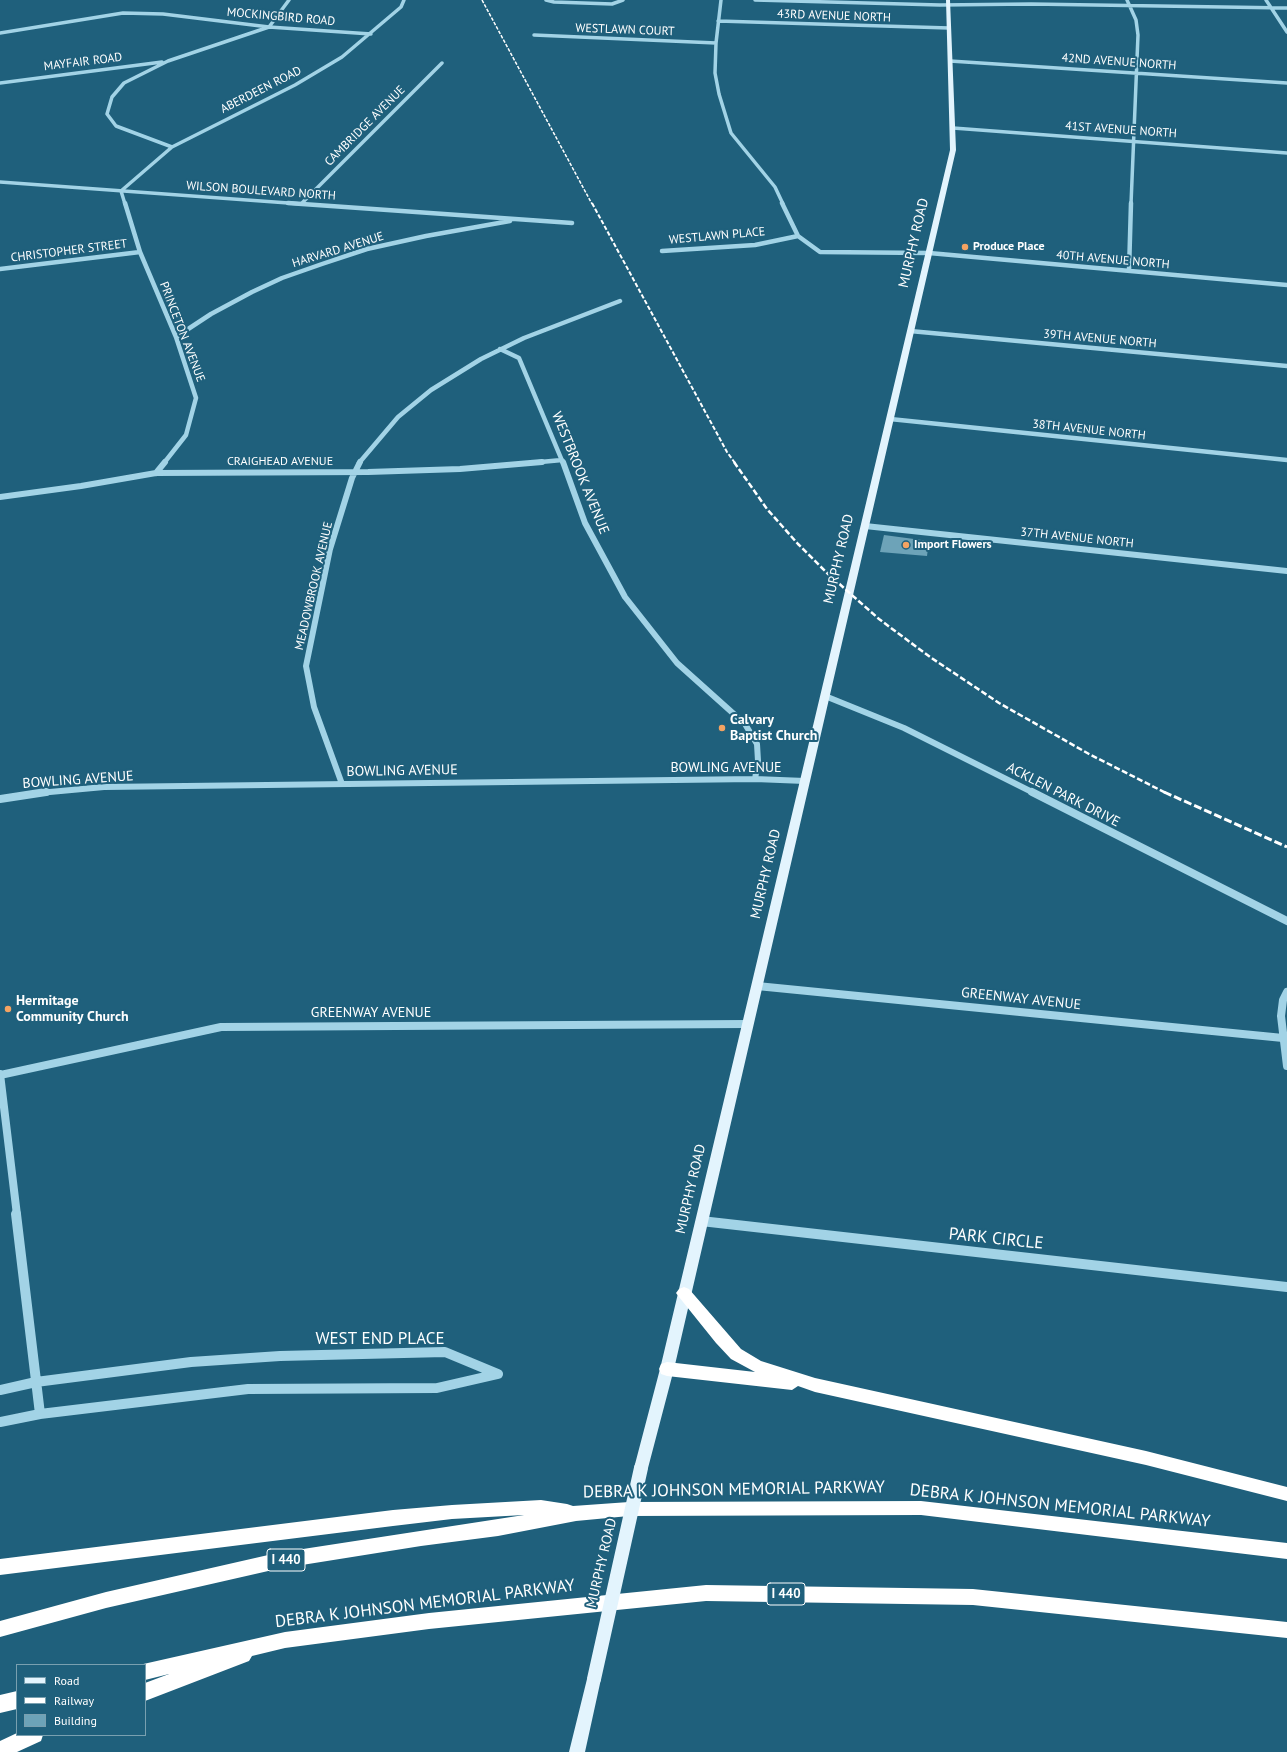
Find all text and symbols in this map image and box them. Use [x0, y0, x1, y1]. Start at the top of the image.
street label: MOCKINGBIRD ROAD [226, 5, 336, 29]
street label: 43RD AVENUE NORTH [777, 7, 891, 25]
street label: WESTLAWN COURT [575, 21, 675, 39]
street label: MAYFAIR ROAD [43, 50, 123, 74]
street label: 42ND AVENUE NORTH [1061, 51, 1177, 73]
street label: ABERDEEN ROAD [218, 63, 304, 117]
street label: CAMBRIDGE AVENUE [322, 83, 408, 169]
street label: 41ST AVENUE NORTH [1065, 119, 1177, 141]
street label: WILSON BOULEVARD NORTH [186, 179, 336, 203]
street label: MURPHY ROAD [896, 196, 932, 290]
street label: WESTLAWN PLACE [668, 225, 766, 247]
street label: HARVARD AVENUE [290, 229, 386, 271]
street label: CHRISTOPHER STREET [10, 237, 128, 265]
place label: Produce Place [973, 240, 1045, 254]
marker: Produce Place [960, 242, 970, 252]
street label: 40TH AVENUE NORTH [1056, 248, 1170, 272]
street label: PRINCETON AVENUE [156, 280, 208, 384]
street label: 39TH AVENUE NORTH [1043, 327, 1157, 351]
street label: WESTBROOK AVENUE [548, 409, 612, 537]
street label: 38TH AVENUE NORTH [1032, 417, 1146, 443]
street label: CRAIGHEAD AVENUE [227, 455, 333, 469]
street label: MURPHY ROAD [821, 512, 857, 606]
street label: MEADOWBROOK AVENUE [292, 520, 336, 652]
street label: 37TH AVENUE NORTH [1020, 525, 1134, 551]
place label: Import Flowers [914, 538, 992, 552]
marker: Import Flowers [901, 540, 911, 550]
place label: Calvary Baptist Church [730, 712, 817, 744]
marker: Calvary Baptist Church [717, 723, 727, 733]
street label: ACKLEN PARK DRIVE [1003, 759, 1123, 831]
street label: BOWLING AVENUE [670, 760, 782, 776]
street label: BOWLING AVENUE [346, 762, 458, 780]
street label: BOWLING AVENUE [22, 768, 134, 792]
street label: MURPHY ROAD [748, 827, 784, 921]
street label: GREENWAY AVENUE [960, 984, 1082, 1014]
place label: Hermitage Community Church [16, 993, 129, 1026]
marker: Hermitage Community Church [3, 1004, 13, 1014]
street label: GREENWAY AVENUE [311, 1005, 431, 1021]
street label: MURPHY ROAD [673, 1142, 709, 1236]
street label: PARK CIRCLE [948, 1224, 1044, 1254]
street label: WEST END PLACE [315, 1329, 445, 1349]
street label: DEBRA K JOHNSON MEMORIAL PARKWAY [583, 1477, 885, 1503]
street label: DEBRA K JOHNSON MEMORIAL PARKWAY [909, 1480, 1211, 1532]
street label: MURPHY ROAD [584, 1516, 620, 1610]
road number: I 440 [267, 1549, 305, 1571]
street label: DEBRA K JOHNSON MEMORIAL PARKWAY [274, 1575, 576, 1633]
road number: I 440 [767, 1583, 805, 1605]
legend [16, 1664, 146, 1736]
text: Road [54, 1673, 79, 1688]
text: Railway [54, 1693, 94, 1708]
text: Building [54, 1713, 97, 1728]

